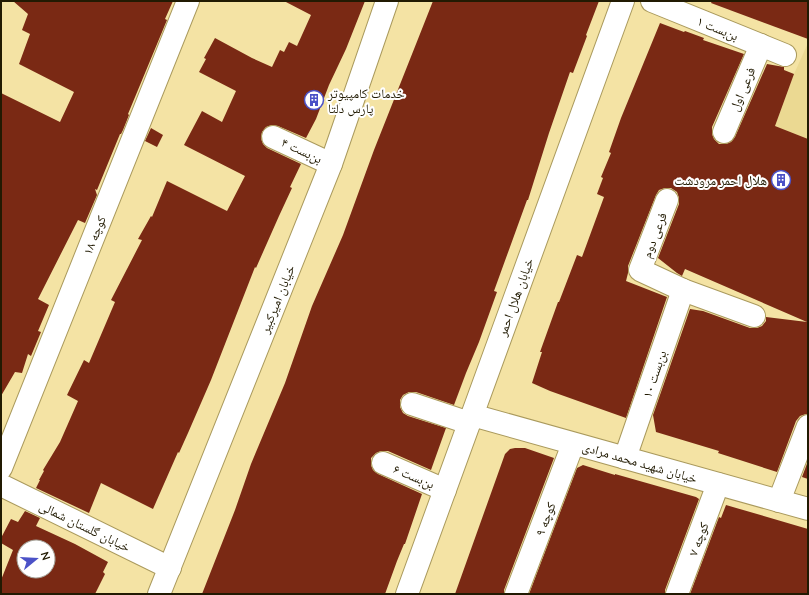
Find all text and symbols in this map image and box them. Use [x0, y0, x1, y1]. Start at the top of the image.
street label: بن‌بست ۱ [694, 12, 741, 45]
street label: فرعی اول [726, 64, 760, 114]
place label: خدمات کامپیوتر پارس دلتا [327, 85, 405, 118]
building icon: خدمات کامپیوتر پارس دلتا [303, 89, 325, 111]
street label: بن‌بست ۴ [278, 134, 325, 168]
building icon: هلال احمر مرودشت [770, 169, 792, 191]
place label: هلال احمر مرودشت [674, 172, 767, 190]
street label: فرعی دوم [638, 210, 672, 261]
street label: کوچه ۱۸ [79, 213, 111, 258]
street label: خیابان هلال احمر [493, 256, 538, 340]
street label: خیابان امیرکبیر [256, 263, 300, 337]
street label: بن‌بست ۱۰ [638, 348, 671, 400]
street label: خیابان شهید محمد مرادی [580, 438, 699, 488]
street label: بن‌بست ۶ [390, 460, 437, 494]
street label: خیابان گلستان شمالی [36, 497, 133, 557]
street label: کوچه ۹ [531, 499, 561, 539]
street label: کوچه ۷ [684, 519, 714, 559]
north arrow [16, 539, 56, 579]
text: N [37, 550, 53, 562]

